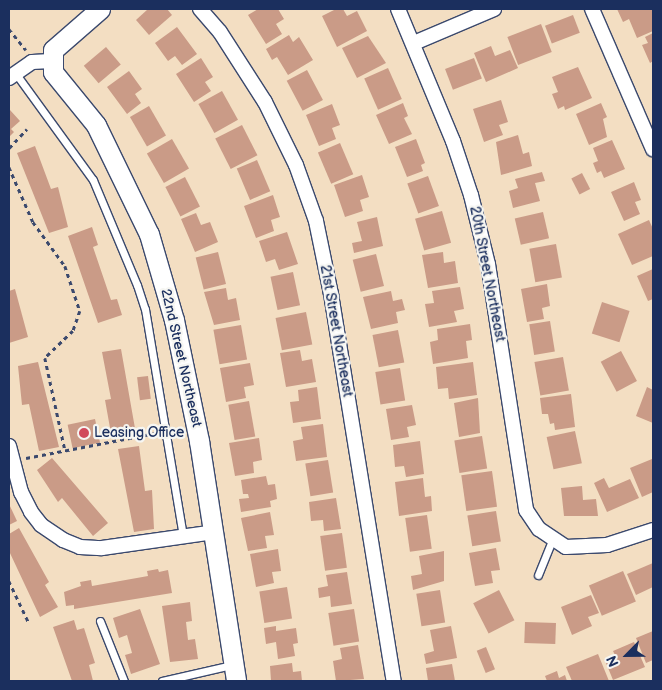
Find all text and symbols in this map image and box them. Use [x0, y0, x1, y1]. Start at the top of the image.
street label: 20th Street Northeast [466, 205, 508, 343]
street label: 21st Street Northeast [316, 264, 356, 398]
street label: 22nd Street Northeast [157, 287, 205, 429]
place label: Leasing Office [94, 425, 184, 441]
marker: Leasing Office [78, 427, 90, 439]
north arrow [602, 630, 652, 680]
text: N [603, 653, 623, 669]

